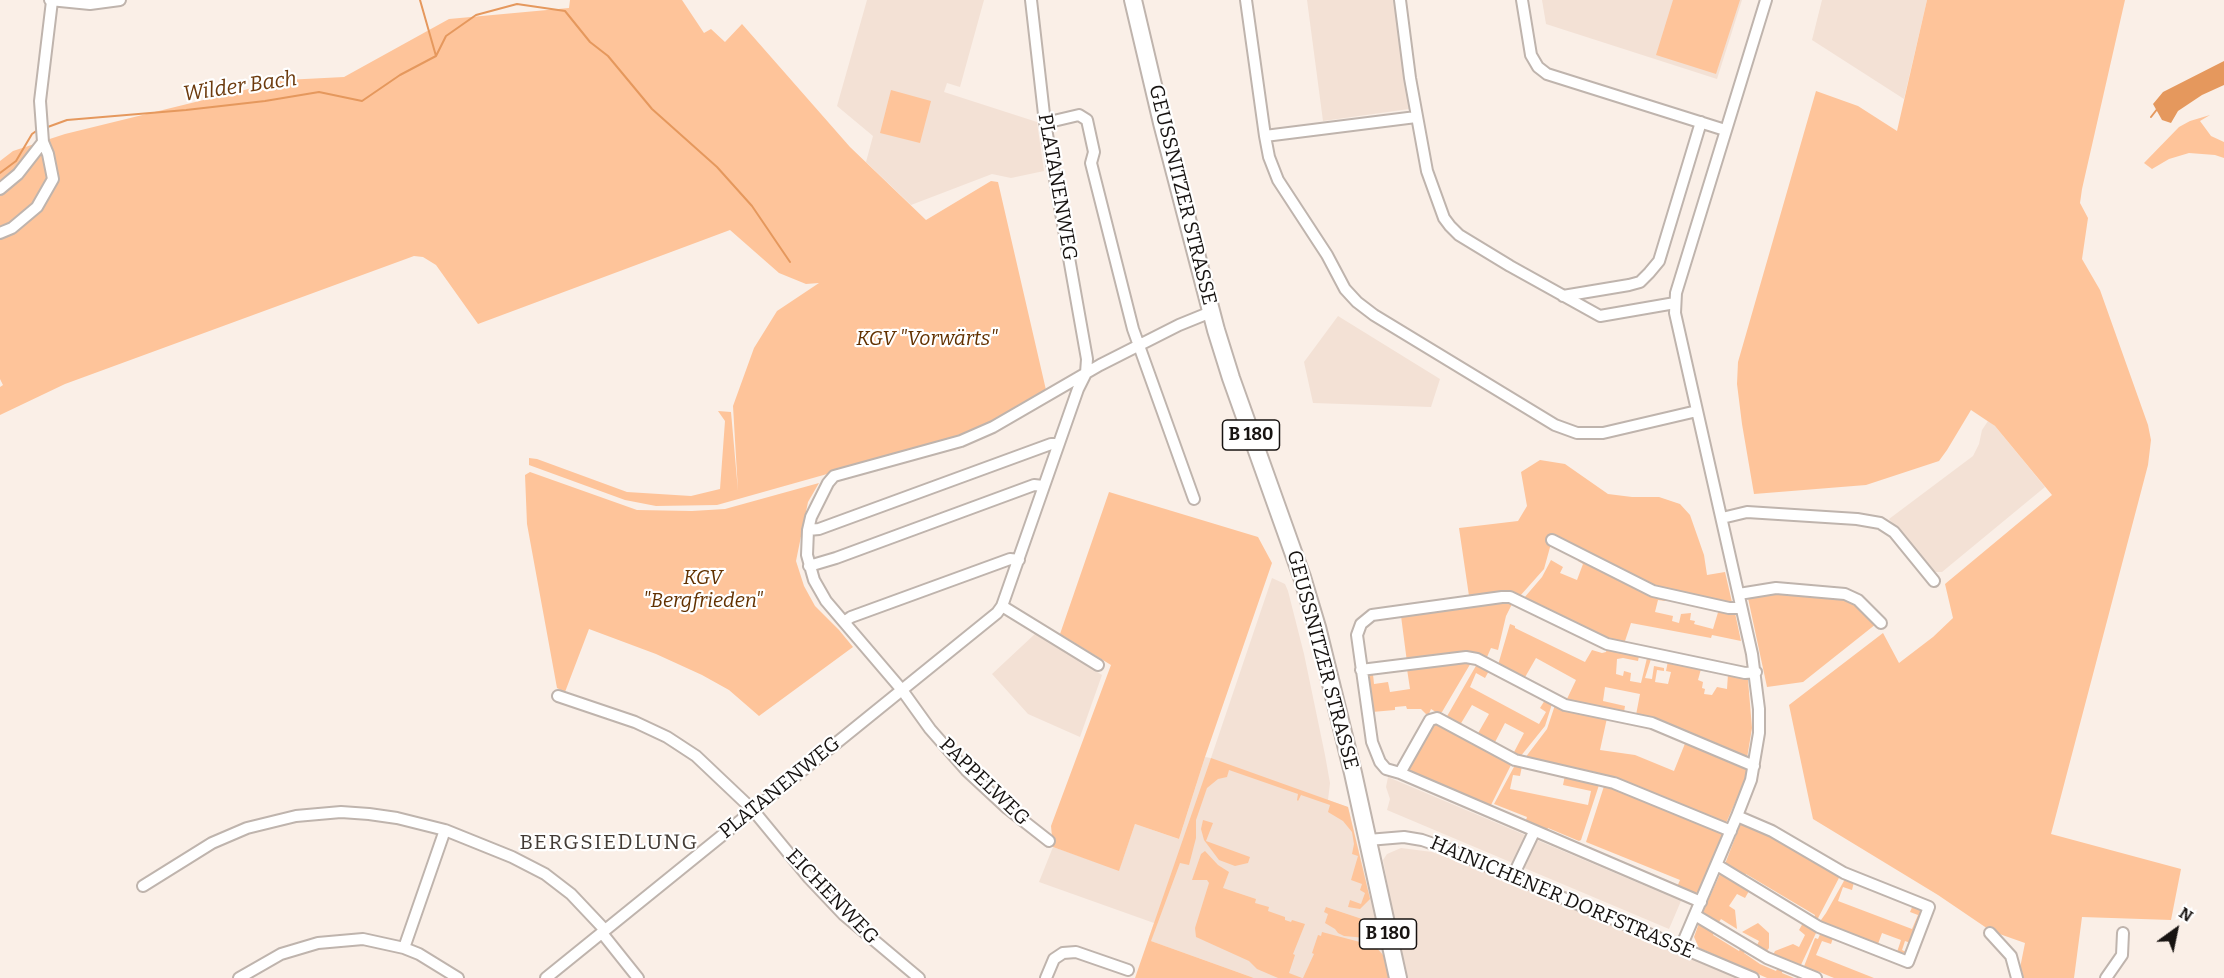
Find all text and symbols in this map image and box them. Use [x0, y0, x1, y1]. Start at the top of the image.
water label: Wilder Bach [182, 67, 298, 107]
street label: GEUSSNITZER STRASSE [1143, 82, 1221, 308]
street label: PLATANENWEG [1032, 112, 1082, 262]
park label: KGV "Vorwärts" [856, 327, 998, 351]
road number: B 180 [1222, 420, 1280, 450]
street label: GEUSSNITZER STRASSE [1281, 548, 1363, 772]
park label: KGV "Bergfrieden" [643, 566, 763, 613]
street label: PLATANENWEG [715, 732, 845, 844]
street label: PAPPELWEG [934, 733, 1034, 831]
district label: BERGSIEDLUNG [519, 830, 699, 856]
street label: HAINICHENER DORFSTRASSE [1426, 831, 1698, 965]
street label: EICHENWEG [781, 845, 883, 949]
north arrow [2146, 900, 2206, 960]
text: N [2176, 903, 2196, 926]
road number: B 180 [1360, 919, 1416, 949]

